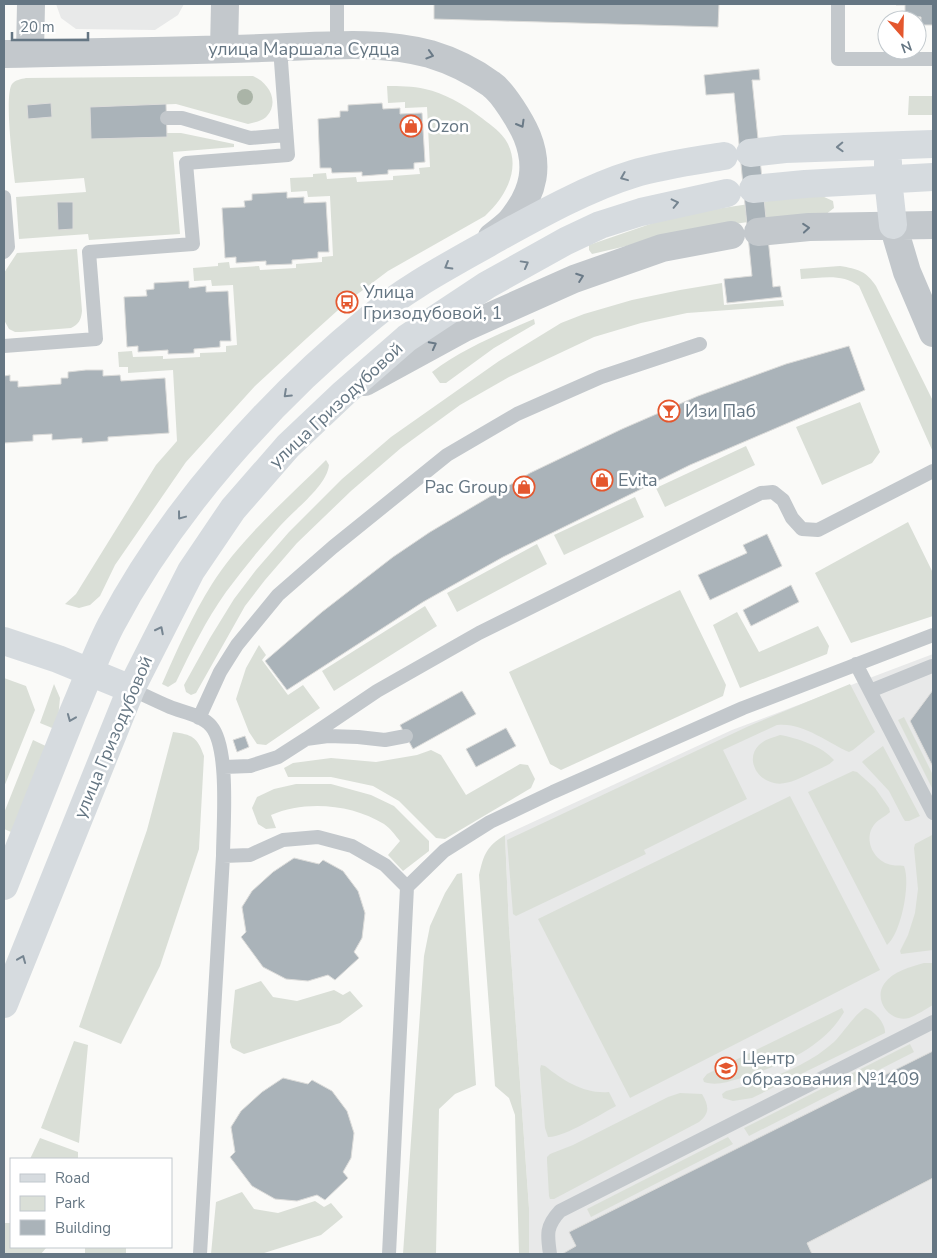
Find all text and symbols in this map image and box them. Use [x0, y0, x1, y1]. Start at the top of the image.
scale bar [12, 10, 89, 42]
north arrow [877, 10, 927, 60]
text: 20 m [20, 17, 55, 37]
text: N [898, 36, 914, 57]
street label: улица Маршала Судца [208, 37, 400, 61]
one-way arrow [425, 49, 433, 59]
shop icon: Ozon [399, 114, 423, 138]
place label: Ozon [427, 114, 469, 138]
one-way arrow [514, 118, 524, 127]
one-way arrow [835, 142, 843, 152]
one-way arrow [621, 172, 629, 182]
one-way arrow [671, 198, 680, 209]
one-way arrow [802, 223, 810, 234]
one-way arrow [445, 260, 454, 270]
one-way arrow [520, 260, 529, 270]
one-way arrow [575, 273, 584, 283]
place label: Улица Гризодубовой, 1 [362, 280, 502, 325]
bus stop icon: Улица Гризодубовой, 1 [335, 290, 359, 314]
street label: улица Гризодубовой [264, 337, 408, 473]
one-way arrow [427, 342, 436, 352]
one-way arrow [284, 388, 293, 397]
bar icon: Изи Паб [657, 399, 681, 423]
place label: Изи Паб [685, 399, 756, 423]
shop icon: Evita [590, 468, 614, 492]
place label: Evita [618, 468, 658, 492]
place label: Pac Group [425, 475, 508, 499]
shop icon: Pac Group [512, 475, 536, 499]
one-way arrow [178, 510, 187, 520]
one-way arrow [154, 626, 164, 635]
street label: улица Гризодубовой [68, 652, 158, 822]
one-way arrow [67, 713, 78, 722]
one-way arrow [16, 955, 26, 964]
place label: Центр образования №1409 [742, 1046, 919, 1091]
school or university icon: Центр образования №1409 [714, 1056, 738, 1080]
legend [10, 1158, 172, 1248]
text: Road [55, 1168, 90, 1188]
text: Park [55, 1193, 85, 1213]
text: Building [55, 1218, 111, 1238]

